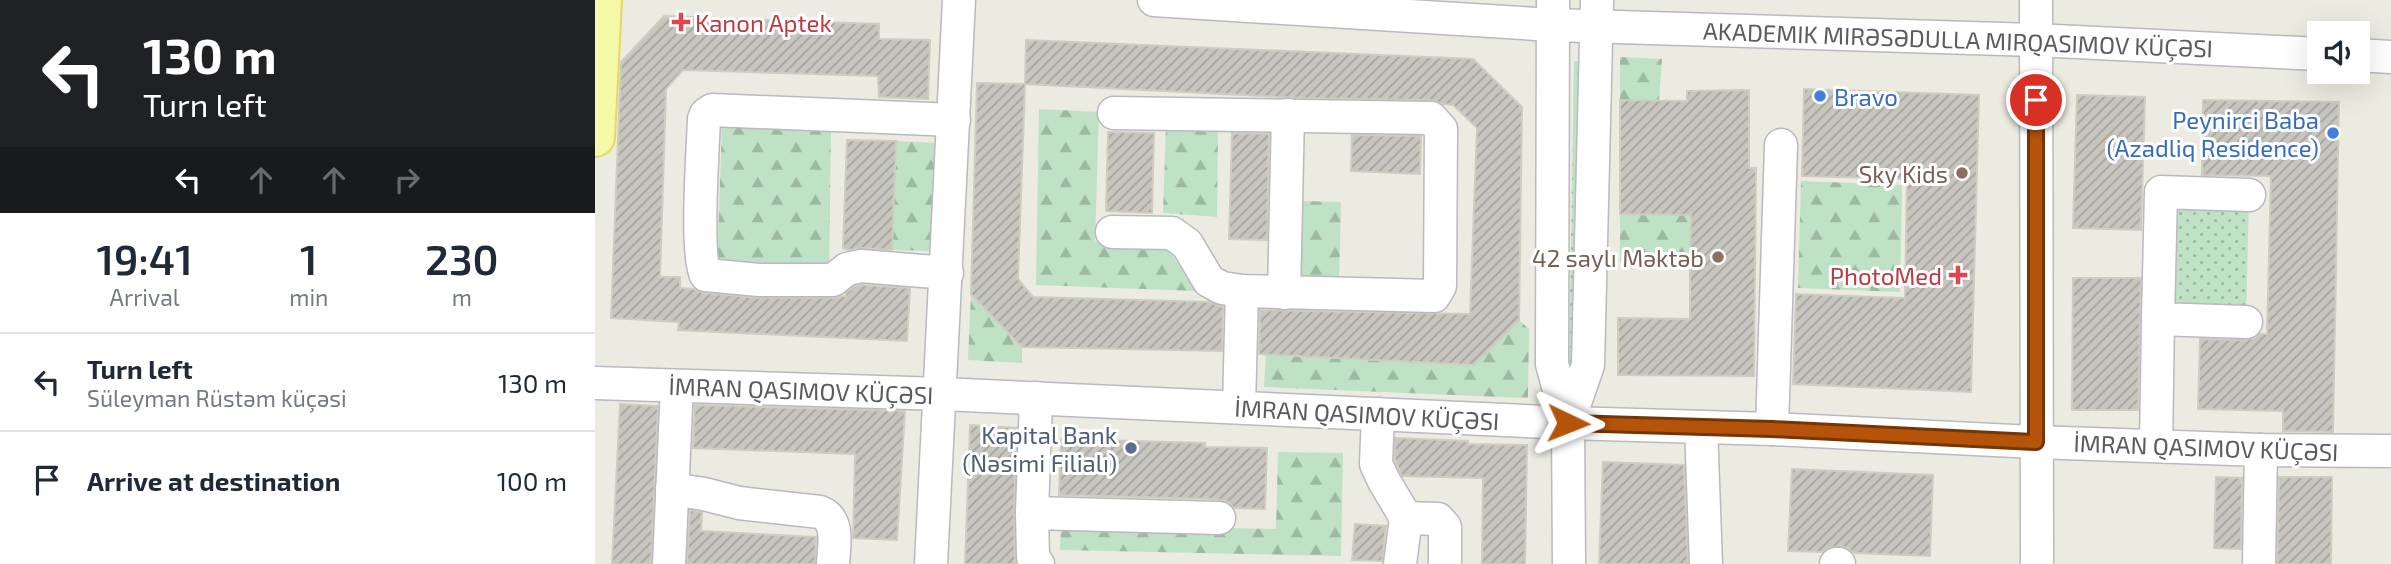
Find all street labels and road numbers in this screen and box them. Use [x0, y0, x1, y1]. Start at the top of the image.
street label: AKADEMIK MIRƏSƏDULLA MIRQASIMOV KÜÇƏSI [1702, 16, 2213, 63]
street label: İMRAN QASIMOV KÜÇƏSI [668, 371, 934, 410]
street label: İMRAN QASIMOV KÜÇƏSI [1234, 393, 1500, 436]
street label: İMRAN QASIMOV KÜÇƏSI [2073, 428, 2339, 467]

